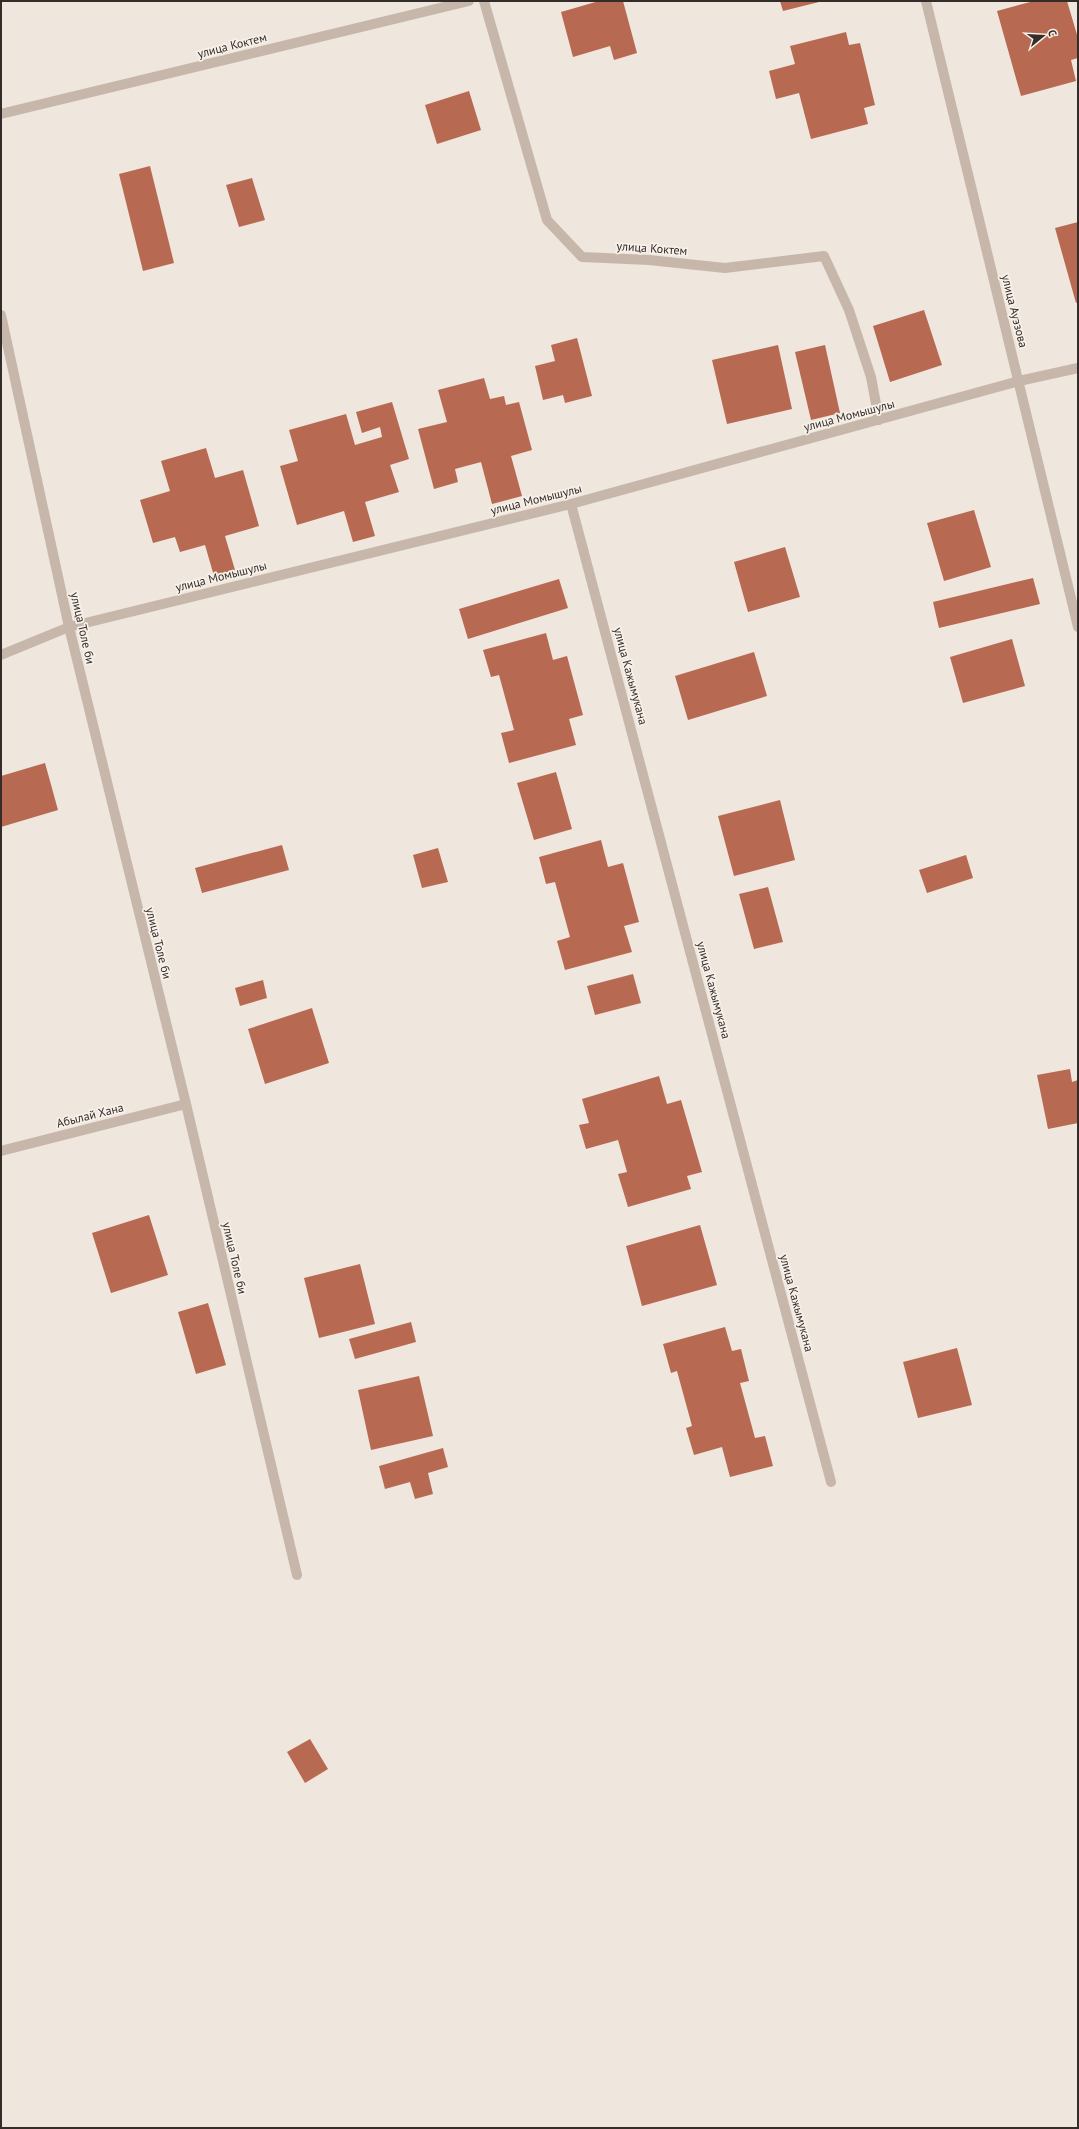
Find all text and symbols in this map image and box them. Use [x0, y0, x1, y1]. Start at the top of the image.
north arrow [1023, 16, 1063, 56]
text: С [1045, 28, 1060, 38]
street label: улица Коктем [196, 29, 268, 61]
street label: улица Коктем [616, 238, 688, 258]
street label: улица Ауэзова [999, 273, 1031, 349]
street label: улица Момышулы [802, 396, 896, 434]
street label: улица Момышулы [489, 480, 583, 518]
street label: улица Момышулы [174, 557, 268, 595]
street label: улица Толе би [67, 591, 99, 665]
street label: улица Кажымукана [611, 626, 651, 726]
street label: улица Толе би [143, 906, 175, 980]
street label: улица Кажымукана [694, 940, 734, 1040]
street label: Абылай Хана [55, 1099, 125, 1131]
street label: улица Толе би [219, 1221, 251, 1295]
street label: улица Кажымукана [777, 1253, 817, 1353]

